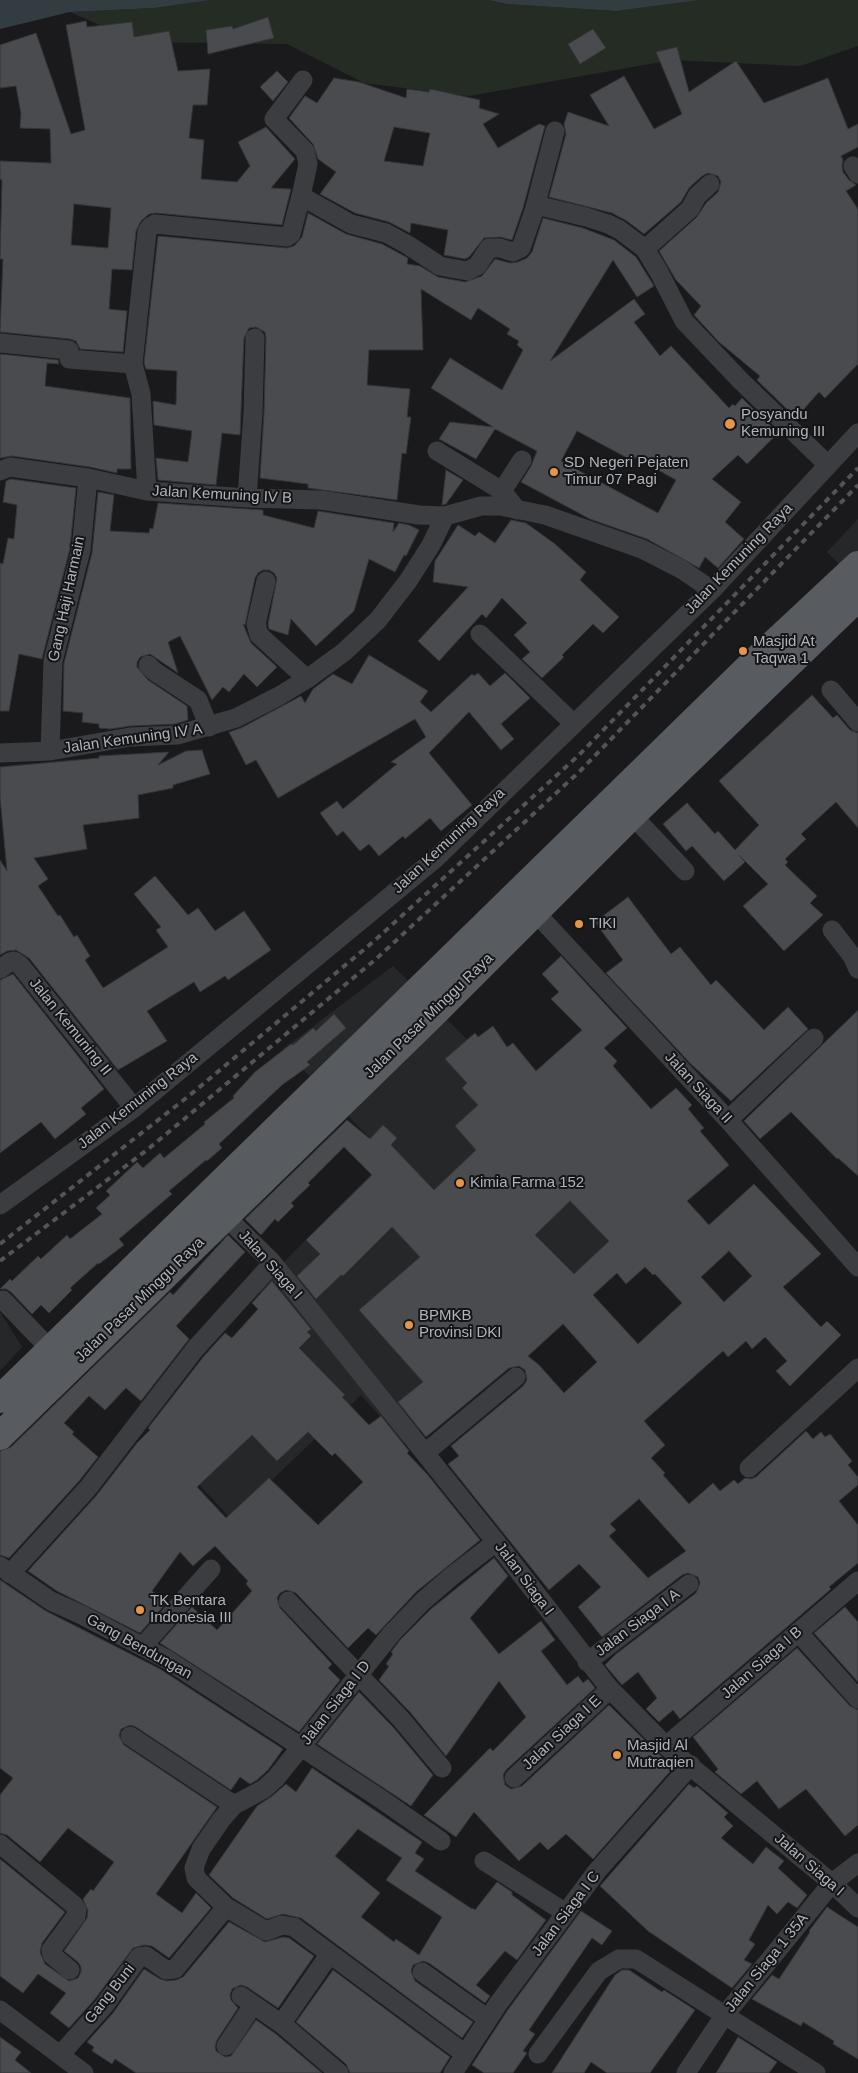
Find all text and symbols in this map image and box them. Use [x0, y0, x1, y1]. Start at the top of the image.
place label: Posyandu Kemuning III [741, 406, 825, 441]
marker: Posyandu Kemuning III [723, 417, 737, 431]
place label: SD Negeri Pejaten Timur 07 Pagi [564, 454, 688, 489]
marker: SD Negeri Pejaten Timur 07 Pagi [548, 466, 560, 478]
street label: Jalan Kemuning IV B [152, 482, 292, 508]
street label: Jalan Kemuning Raya [682, 500, 796, 618]
street label: Gang Haji Harmain [45, 535, 89, 663]
place label: Masjid At Taqwa 1 [753, 633, 815, 668]
marker: Masjid At Taqwa 1 [737, 645, 749, 657]
street label: Jalan Kemuning IV A [62, 720, 204, 758]
street label: Jalan Kemuning Raya [389, 784, 509, 898]
place label: TIKI [589, 915, 617, 933]
marker: TIKI [573, 918, 585, 930]
street label: Jalan Pasar Minggu Raya [361, 950, 497, 1082]
street label: Jalan Kemuning II [25, 975, 115, 1079]
street label: Jalan Kemuning Raya [75, 1049, 201, 1153]
street label: Jalan Siaga II [660, 1049, 736, 1127]
place label: Kimia Farma 152 [470, 1174, 584, 1192]
marker: Kimia Farma 152 [454, 1177, 466, 1189]
street label: Jalan Siaga I [234, 1227, 306, 1303]
street label: Jalan Pasar Minggu Raya [72, 1234, 208, 1366]
place label: BPMKB Provinsi DKI [419, 1307, 502, 1342]
marker: BPMKB Provinsi DKI [403, 1319, 415, 1331]
street label: Jalan Siaga I [491, 1539, 557, 1619]
street label: Jalan Siaga I A [592, 1585, 684, 1661]
place label: TK Bentara Indonesia III [150, 1592, 232, 1627]
marker: TK Bentara Indonesia III [134, 1604, 146, 1616]
street label: Gang Bendungan [83, 1611, 195, 1683]
street label: Jalan Siaga I B [718, 1623, 806, 1703]
street label: Jalan Siaga I D [298, 1657, 374, 1749]
street label: Jalan Siaga I E [519, 1692, 605, 1774]
place label: Masjid Al Mutraqien [627, 1737, 694, 1772]
marker: Masjid Al Mutraqien [611, 1749, 623, 1761]
street label: Jalan Siaga I [770, 1830, 848, 1900]
street label: Jalan Siaga I C [528, 1868, 604, 1960]
street label: Jalan Siaga 1 35A [722, 1910, 812, 2016]
street label: Gang Buni [81, 1961, 139, 2027]

